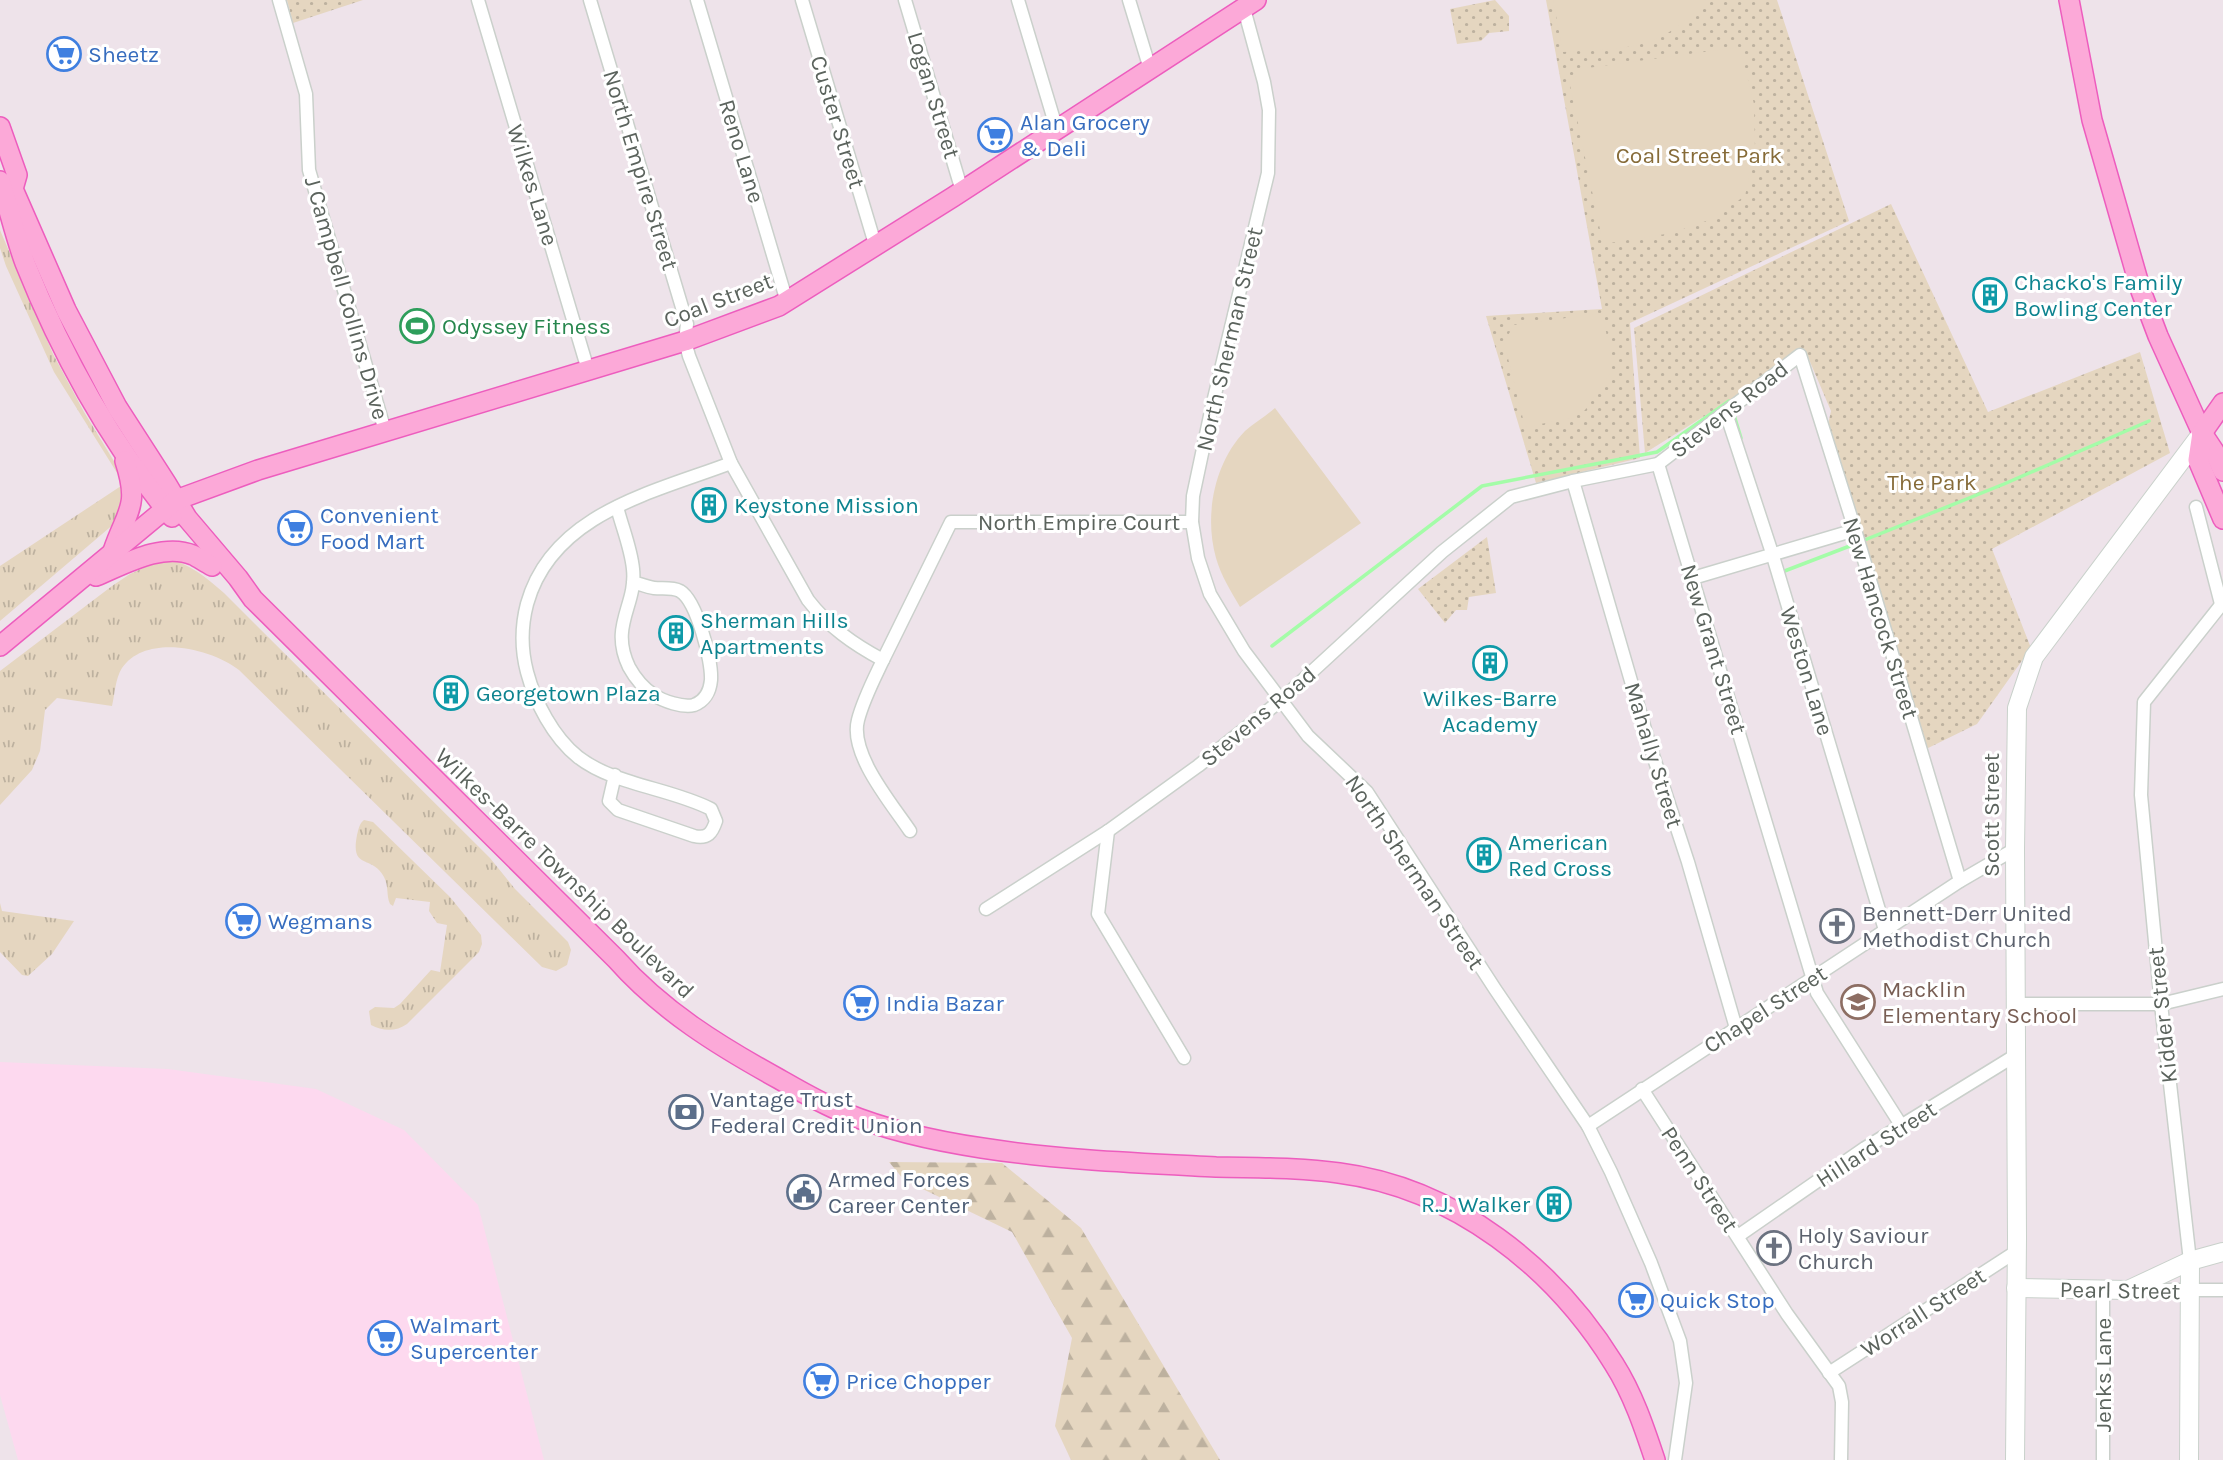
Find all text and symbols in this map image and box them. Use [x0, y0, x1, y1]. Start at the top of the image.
street label: Logan Street [901, 28, 966, 162]
supermarket icon: Sheetz [45, 35, 83, 73]
place label: Sheetz [88, 41, 159, 68]
street label: Custer Street [805, 52, 871, 192]
street label: North Empire Street [597, 67, 684, 274]
street label: Reno Lane [713, 96, 770, 206]
place label: Alan Grocery & Deli [1020, 109, 1150, 162]
supermarket icon: Alan Grocery & Deli [976, 116, 1014, 154]
street label: Wilkes Lane [501, 121, 564, 249]
park label: Coal Street Park [1616, 142, 1782, 169]
street label: J Campbell Collins Drive [299, 173, 394, 423]
street label: North Sherman Street [1191, 224, 1268, 454]
street label: Coal Street [660, 267, 777, 334]
place label: Chacko's Family Bowling Center [2014, 269, 2183, 322]
building icon: Chacko's Family Bowling Center [1971, 276, 2009, 314]
sports icon: Odyssey Fitness [398, 307, 436, 345]
place label: Odyssey Fitness [442, 313, 611, 340]
street label: Stevens Road [1665, 355, 1794, 464]
park label: The Park [1887, 469, 1977, 496]
building icon: Keystone Mission [690, 486, 728, 524]
place label: Keystone Mission [734, 492, 919, 519]
place label: Convenient Food Mart [320, 502, 439, 555]
supermarket icon: Convenient Food Mart [276, 509, 314, 547]
street label: North Empire Court [978, 509, 1181, 536]
street label: New Hancock Street [1837, 514, 1924, 723]
street label: New Grant Street [1675, 561, 1752, 738]
street label: Weston Lane [1774, 603, 1839, 739]
place label: Sherman Hills Apartments [700, 607, 849, 660]
building icon: Sherman Hills Apartments [657, 614, 695, 652]
building icon: Wilkes-Barre Academy [1471, 644, 1509, 682]
street label: Stevens Road [1195, 660, 1321, 772]
building icon: Georgetown Plaza [432, 674, 470, 712]
street label: Mahally Street [1619, 679, 1689, 832]
place label: Georgetown Plaza [476, 680, 661, 707]
place label: Wilkes-Barre Academy [1423, 685, 1557, 738]
street label: Wilkes-Barre Township Boulevard [430, 742, 700, 1004]
street label: Scott Street [1978, 753, 2005, 877]
street label: North Sherman Street [1339, 770, 1490, 975]
place label: American Red Cross [1508, 829, 1612, 882]
building icon: American Red Cross [1465, 836, 1503, 874]
place label: Bennett-Derr United Methodist Church [1862, 900, 2072, 953]
supermarket icon: Wegmans [224, 902, 262, 940]
church icon: Bennett-Derr United Methodist Church [1818, 907, 1856, 945]
place label: Wegmans [268, 908, 373, 935]
street label: Kidder Street [2142, 945, 2183, 1084]
street label: Chapel Street [1699, 960, 1832, 1059]
place label: Macklin Elementary School [1882, 976, 2077, 1029]
school or university icon: Macklin Elementary School [1839, 983, 1877, 1021]
supermarket icon: India Bazar [842, 984, 880, 1022]
place label: India Bazar [886, 990, 1004, 1017]
place label: Vantage Trust Federal Credit Union [710, 1086, 923, 1139]
bank icon: Vantage Trust Federal Credit Union [667, 1093, 705, 1131]
street label: Hillard Street [1811, 1095, 1942, 1193]
street label: Penn Street [1655, 1121, 1744, 1238]
place label: Armed Forces Career Center [828, 1166, 970, 1219]
public building icon: Armed Forces Career Center [785, 1173, 823, 1211]
building icon: R.J. Walker [1535, 1185, 1573, 1223]
place label: R.J. Walker [1421, 1191, 1531, 1218]
place label: Holy Saviour Church [1798, 1222, 1929, 1275]
church icon: Holy Saviour Church [1755, 1229, 1793, 1267]
street label: Worrall Street [1856, 1262, 1991, 1363]
street label: Pearl Street [2059, 1276, 2181, 1305]
supermarket icon: Quick Stop [1617, 1281, 1655, 1319]
place label: Quick Stop [1660, 1287, 1775, 1314]
place label: Walmart Supercenter [410, 1312, 538, 1365]
street label: Jenks Lane [2090, 1318, 2117, 1432]
supermarket icon: Walmart Supercenter [366, 1319, 404, 1357]
supermarket icon: Price Chopper [802, 1362, 840, 1400]
place label: Price Chopper [846, 1368, 991, 1395]

